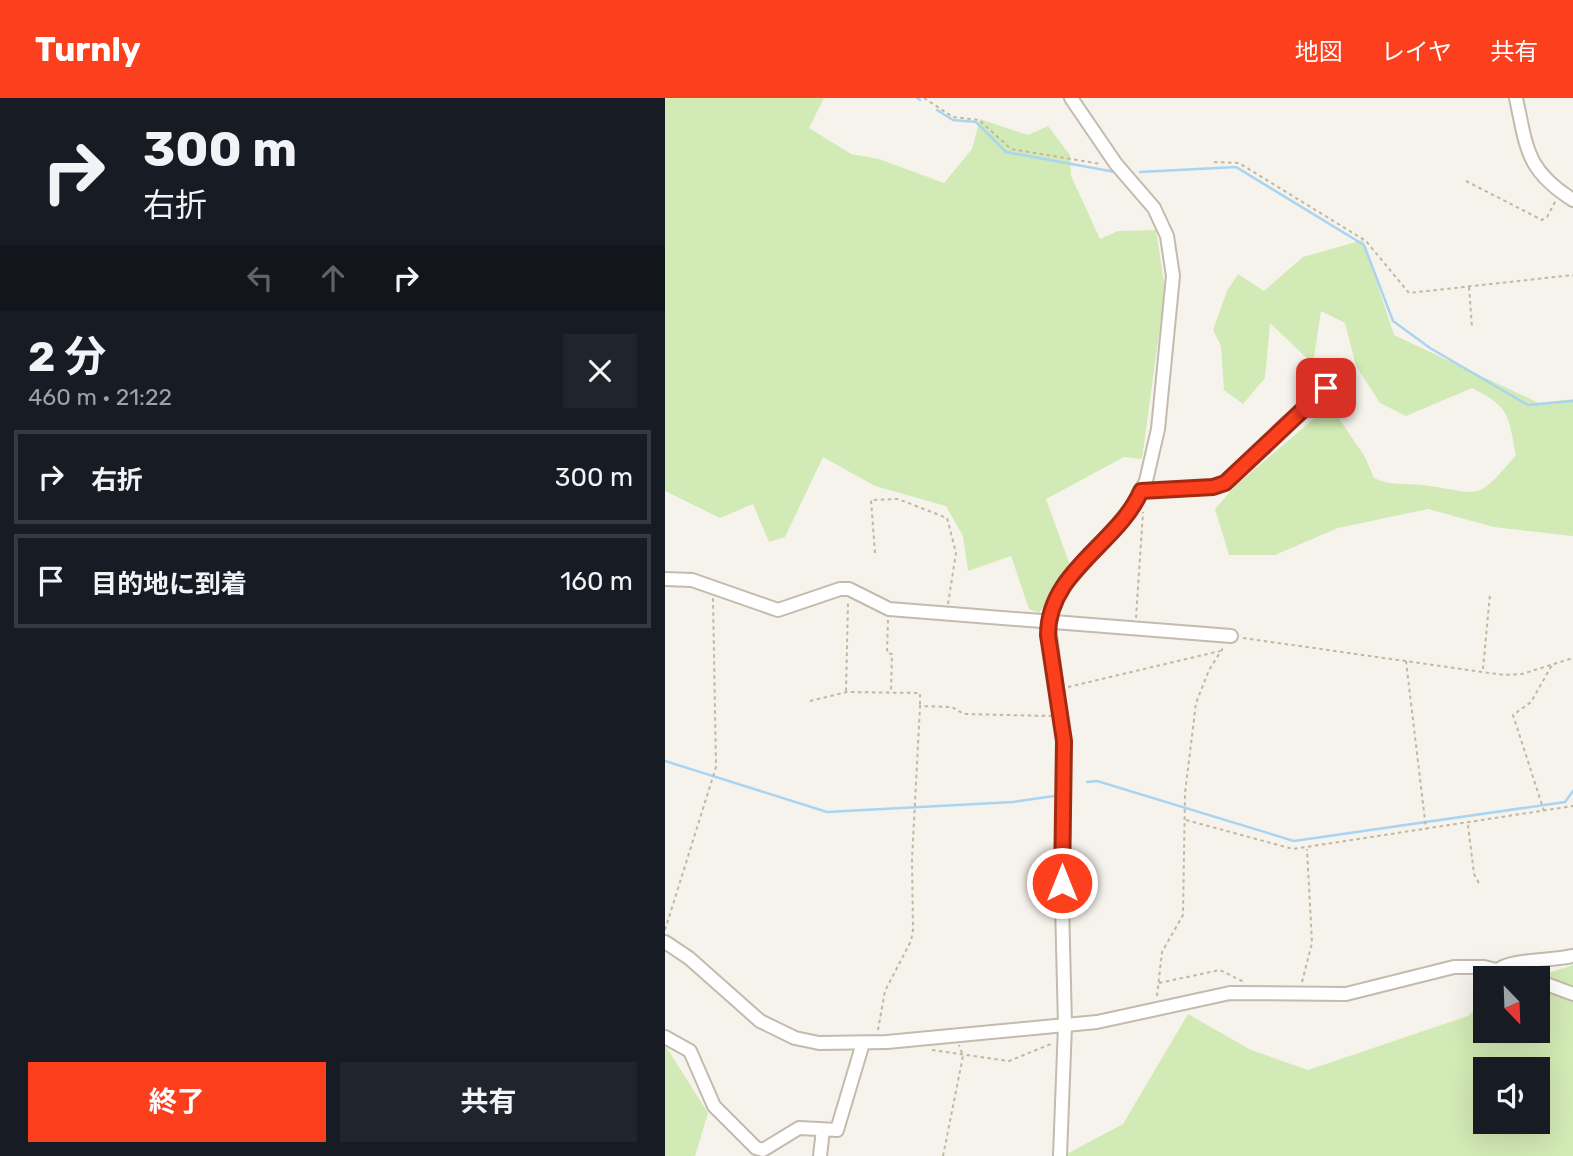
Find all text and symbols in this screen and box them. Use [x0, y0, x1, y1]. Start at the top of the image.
text: Turnly [35, 30, 141, 69]
text: 地図 [1295, 38, 1343, 66]
text: レイヤ [1381, 38, 1452, 66]
text: 共有 [1490, 38, 1538, 66]
text: 300 m [143, 120, 297, 178]
icon: right [28, 126, 119, 217]
text: 右折 [143, 186, 207, 224]
icon: left [241, 259, 279, 297]
icon: ahead [314, 259, 352, 297]
icon: right [387, 259, 425, 297]
text: 2 分 [28, 332, 106, 382]
button: close [563, 334, 637, 408]
pin [1296, 358, 1356, 418]
icon: arrive [1307, 369, 1345, 407]
text: 460 m · 21:22 [28, 383, 172, 411]
icon: right [32, 458, 70, 496]
text: 300 m [555, 462, 633, 493]
text: 右折 [91, 465, 143, 496]
icon: arrive [32, 562, 70, 600]
text: 160 m [560, 566, 633, 597]
text: 目的地に到着 [91, 569, 247, 600]
position arrow [1025, 846, 1099, 920]
north arrow [1473, 966, 1551, 1043]
map controls [1473, 966, 1550, 1134]
button: sound [1473, 1057, 1550, 1134]
button: 終了 [28, 1062, 326, 1142]
button: 共有 [340, 1062, 637, 1142]

